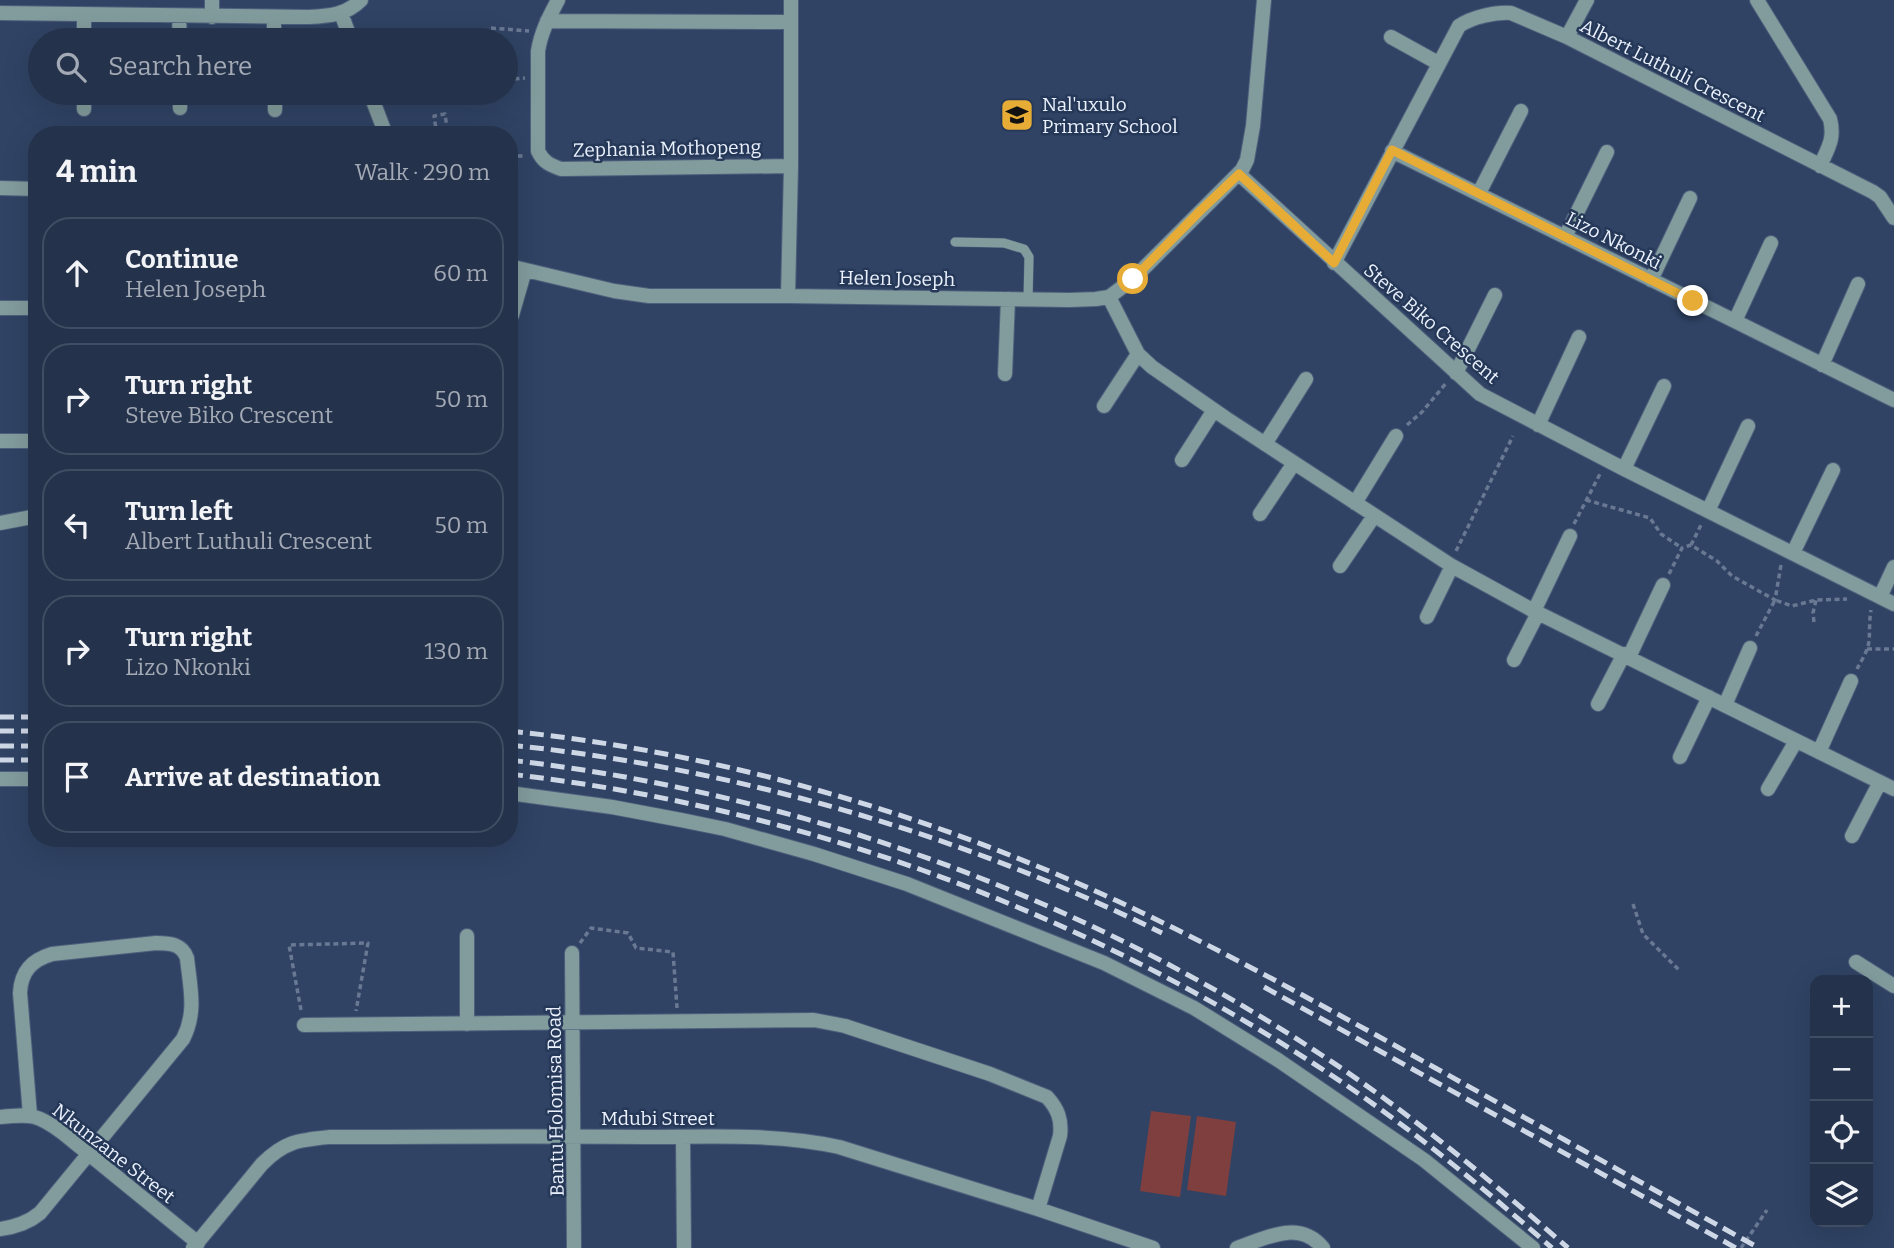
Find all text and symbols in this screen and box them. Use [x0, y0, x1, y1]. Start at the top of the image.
street label: Albert Luthuli Crescent [1577, 14, 1769, 127]
search box [28, 28, 518, 105]
icon: search [52, 48, 90, 86]
text: Search here [108, 51, 252, 82]
place label: Nal'uxulo Primary School [1042, 93, 1178, 138]
school or university icon: Nal'uxulo Primary School [998, 96, 1036, 134]
street label: Zephania Mothopeng [573, 135, 762, 162]
text: 4 min [56, 154, 137, 190]
text: Walk · 290 m [355, 158, 490, 186]
street label: Lizo Nkonki [1562, 207, 1666, 274]
text: Continue [125, 244, 239, 275]
icon: ahead [58, 254, 96, 292]
street label: Steve Biko Crescent [1359, 258, 1504, 389]
text: 60 m [433, 259, 488, 287]
route start [1117, 263, 1148, 294]
street label: Helen Joseph [839, 266, 956, 291]
text: Helen Joseph [125, 275, 266, 303]
route end [1677, 285, 1708, 316]
text: Turn right [125, 370, 252, 401]
icon: right [58, 380, 96, 418]
text: 50 m [434, 385, 488, 413]
text: Steve Biko Crescent [125, 401, 333, 429]
text: Turn left [125, 496, 233, 527]
icon: left [58, 506, 96, 544]
text: 50 m [434, 511, 488, 539]
text: Albert Luthuli Crescent [125, 527, 372, 555]
text: Turn right [125, 622, 252, 653]
icon: right [58, 632, 96, 670]
text: 130 m [424, 637, 488, 665]
text: Lizo Nkonki [125, 653, 251, 681]
icon: arrive [58, 758, 96, 796]
text: Arrive at destination [125, 762, 380, 793]
map controls [1810, 975, 1873, 1227]
button: + [1810, 975, 1873, 1038]
street label: Bantu Holomisa Road [542, 1006, 569, 1196]
button: − [1810, 1038, 1873, 1101]
street label: Nkunzane Street [48, 1099, 179, 1208]
button: locate [1810, 1101, 1873, 1164]
street label: Mdubi Street [601, 1107, 715, 1130]
button: layers [1810, 1164, 1873, 1227]

